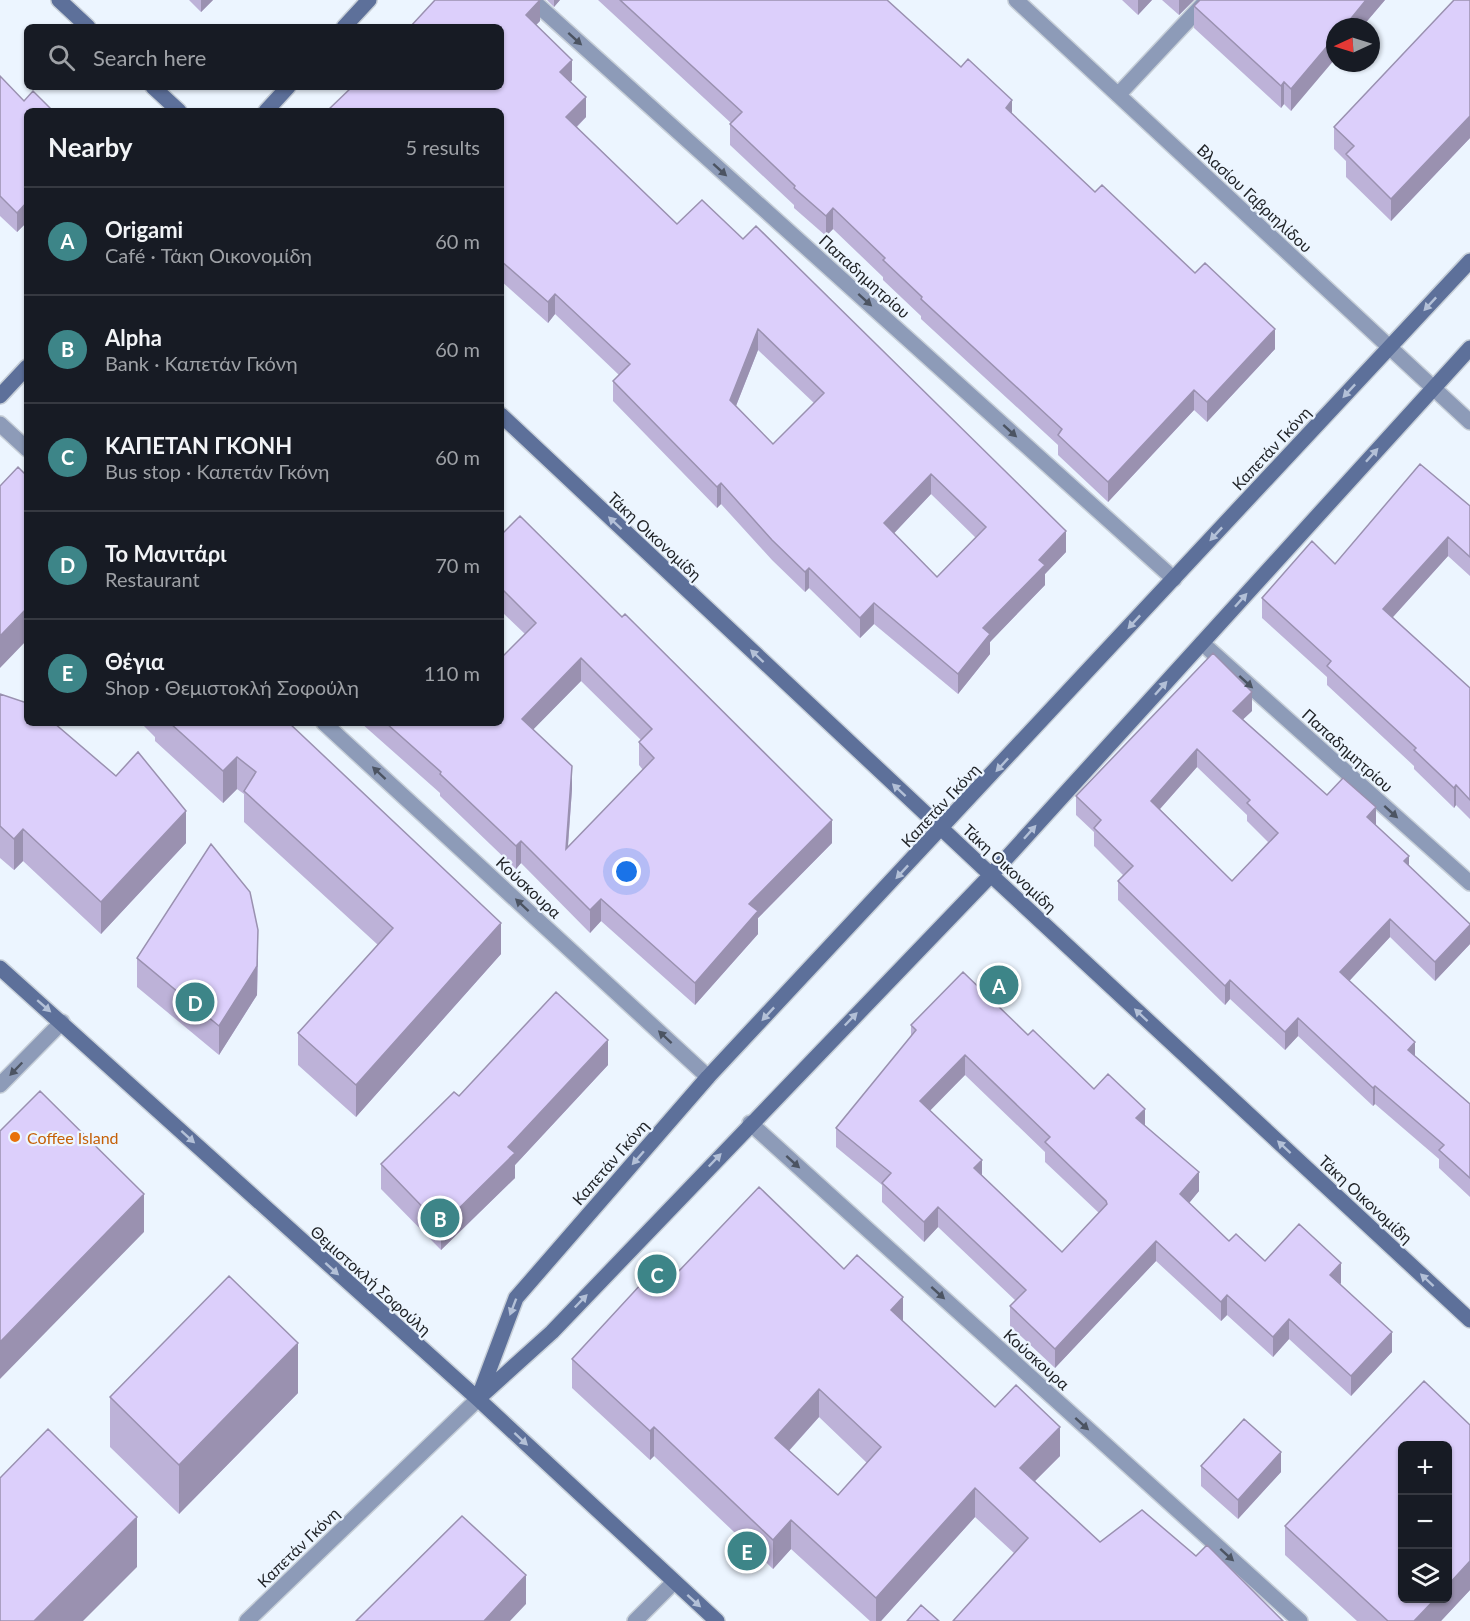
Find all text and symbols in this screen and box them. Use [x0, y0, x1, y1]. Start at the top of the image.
north arrow [1326, 18, 1380, 72]
search box [24, 24, 504, 90]
one-way arrow [567, 32, 582, 45]
icon: search [45, 41, 78, 74]
text: Search here [93, 44, 206, 71]
text: Nearby [48, 131, 133, 163]
text: 5 results [405, 135, 480, 159]
street label: Βλασίου Γαβριηλίδου [1194, 140, 1316, 256]
one-way arrow [712, 163, 727, 176]
text: Origami [105, 216, 183, 243]
text: A [61, 229, 74, 253]
text: 60 m [435, 229, 480, 253]
street label: Παπαδημητρίου [816, 230, 914, 322]
text: Café · Τάκη Οικονομίδη [105, 243, 312, 267]
one-way arrow [857, 293, 872, 306]
one-way arrow [1424, 296, 1437, 311]
text: Alpha [105, 324, 162, 351]
text: B [61, 337, 74, 361]
text: 60 m [435, 337, 480, 361]
text: Bank · Καπετάν Γκόνη [105, 351, 298, 375]
one-way arrow [1343, 383, 1356, 398]
street label: Καπετάν Γκόνη [1228, 403, 1314, 493]
one-way arrow [1002, 424, 1017, 437]
text: ΚΑΠΕΤΑΝ ΓΚΟΝΗ [105, 432, 292, 459]
text: C [61, 445, 74, 469]
text: 60 m [435, 445, 480, 469]
one-way arrow [1365, 448, 1378, 463]
text: Bus stop · Καπετάν Γκόνη [105, 459, 330, 483]
street label: Τάκη Οικονομίδη [604, 488, 706, 584]
one-way arrow [608, 516, 622, 530]
one-way arrow [1209, 526, 1223, 541]
text: Το Μανιτάρι [105, 540, 226, 567]
text: D [60, 553, 75, 577]
text: 70 m [435, 553, 480, 577]
text: Restaurant [105, 567, 200, 591]
one-way arrow [1234, 593, 1248, 607]
one-way arrow [1127, 614, 1141, 629]
text: Θέγια [105, 648, 164, 675]
one-way arrow [750, 650, 765, 663]
text: E [62, 661, 73, 685]
text: 110 m [424, 661, 480, 685]
text: Shop · Θεμιστοκλή Σοφούλη [105, 675, 359, 699]
one-way arrow [1238, 675, 1253, 688]
one-way arrow [1154, 681, 1167, 696]
street label: Παπαδημητρίου [1299, 704, 1397, 796]
one-way arrow [996, 757, 1009, 772]
street label: Καπετάν Γκόνη [897, 760, 983, 850]
one-way arrow [371, 766, 386, 780]
one-way arrow [892, 784, 907, 797]
one-way arrow [1383, 805, 1398, 818]
street label: Τάκη Οικονομίδη [959, 820, 1061, 916]
one-way arrow [1023, 825, 1037, 840]
street label: Κούσκουρα [493, 852, 566, 922]
your location [612, 857, 641, 886]
one-way arrow [896, 864, 909, 879]
one-way arrow [515, 899, 530, 912]
pin: A [980, 962, 1018, 1008]
pin: D [176, 980, 214, 1024]
one-way arrow [36, 999, 51, 1012]
one-way arrow [762, 1006, 776, 1020]
one-way arrow [1134, 1009, 1149, 1022]
one-way arrow [843, 1013, 857, 1027]
one-way arrow [658, 1030, 673, 1044]
one-way arrow [10, 1061, 24, 1075]
street label: Καπετάν Γκόνη [568, 1116, 652, 1208]
place label: Coffee Island [27, 1128, 119, 1147]
marker: Coffee Island [8, 1130, 22, 1144]
one-way arrow [181, 1130, 196, 1144]
one-way arrow [1277, 1141, 1292, 1154]
one-way arrow [631, 1150, 644, 1166]
street label: Τάκη Οικονομίδη [1315, 1151, 1417, 1247]
one-way arrow [708, 1152, 722, 1167]
one-way arrow [785, 1155, 800, 1168]
pin: B [420, 1196, 460, 1240]
street label: Θεμιστοκλή Σοφούλη [307, 1221, 435, 1339]
pin: C [638, 1252, 676, 1296]
one-way arrow [325, 1262, 340, 1276]
one-way arrow [1420, 1274, 1435, 1287]
one-way arrow [930, 1286, 945, 1299]
one-way arrow [574, 1294, 587, 1309]
one-way arrow [507, 1298, 517, 1316]
street label: Κούσκουρα [1000, 1325, 1074, 1394]
one-way arrow [1075, 1417, 1090, 1431]
one-way arrow [513, 1432, 528, 1446]
map controls [1398, 1441, 1452, 1603]
button: + [1398, 1441, 1452, 1495]
button: − [1398, 1495, 1452, 1549]
street label: Καπετάν Γκόνη [253, 1503, 343, 1591]
pin: E [728, 1528, 766, 1574]
one-way arrow [1219, 1548, 1234, 1561]
button: layers [1398, 1549, 1452, 1603]
one-way arrow [686, 1594, 701, 1607]

